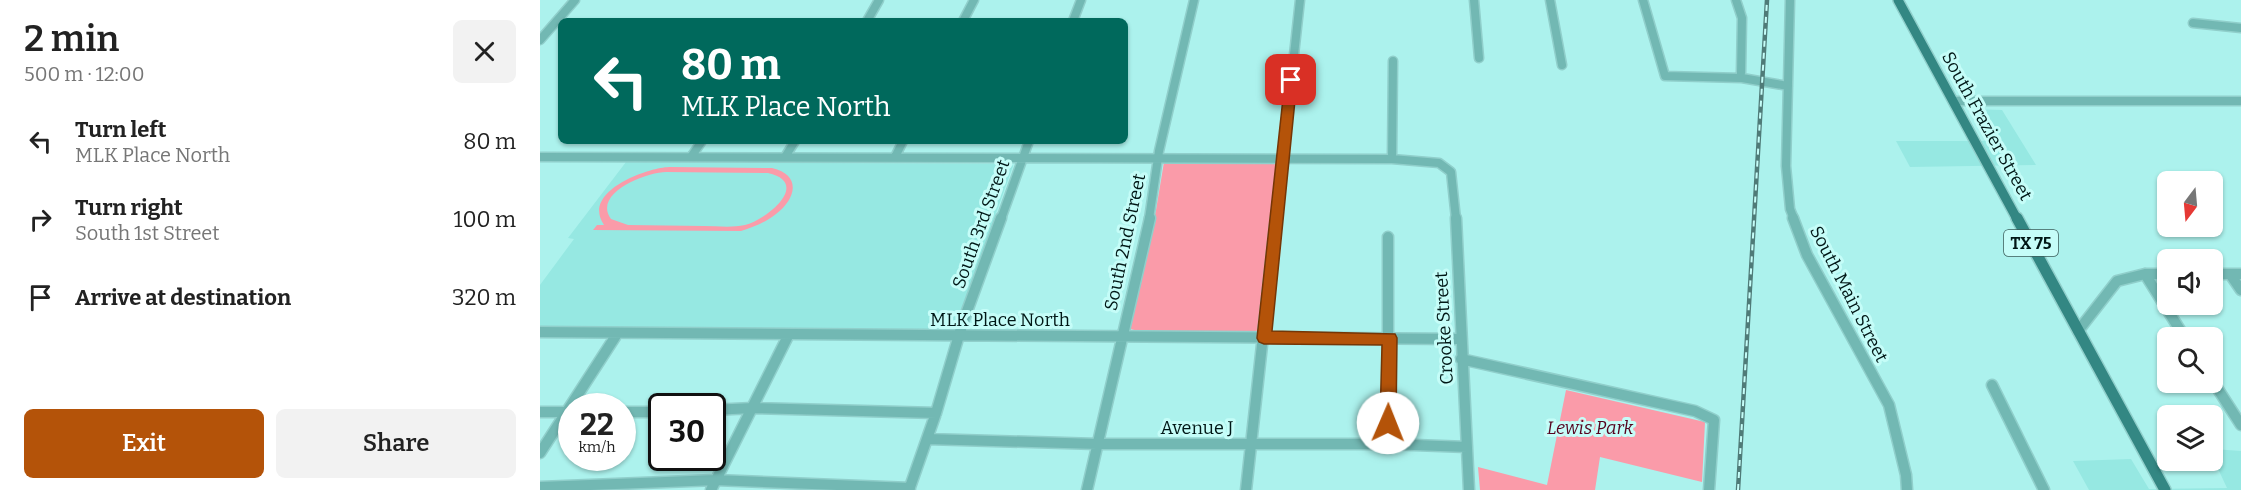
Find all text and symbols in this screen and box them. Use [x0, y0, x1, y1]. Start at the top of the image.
text: 2 min [24, 17, 119, 61]
button: close [453, 20, 516, 83]
text: 80 m [681, 40, 781, 90]
icon: left [582, 42, 660, 120]
street label: South Frazier Street [1937, 48, 2037, 205]
pin [1265, 54, 1316, 105]
text: 500 m · 12:00 [24, 62, 144, 86]
icon: arrive [1274, 63, 1307, 96]
text: MLK Place North [681, 91, 891, 123]
text: Turn left [75, 116, 167, 143]
icon: left [24, 125, 57, 158]
text: 80 m [463, 128, 516, 155]
text: MLK Place North [75, 143, 230, 167]
street label: South 3rd Street [947, 156, 1015, 292]
street label: South 2nd Street [1100, 171, 1150, 313]
north arrow [2157, 171, 2223, 237]
map controls [2157, 171, 2223, 471]
text: Turn right [75, 194, 183, 221]
icon: right [24, 203, 57, 236]
text: 100 m [453, 206, 516, 233]
text: South 1st Street [75, 221, 220, 245]
street label: South Main Street [1805, 222, 1893, 366]
road number: TX 75 [2004, 230, 2058, 256]
button: sound [2157, 249, 2223, 315]
street label: Crooke Street [1430, 270, 1458, 385]
icon: arrive [24, 281, 57, 314]
text: Arrive at destination [75, 284, 291, 311]
text: 320 m [452, 284, 516, 311]
street label: MLK Place North [930, 309, 1070, 331]
button: search [2157, 327, 2223, 393]
position arrow [1356, 391, 1420, 455]
speed limit sign: 30 [648, 393, 726, 471]
button: layers [2157, 405, 2223, 471]
text: 22 [580, 407, 614, 443]
button: Exit [24, 409, 264, 478]
button: Share [276, 409, 516, 478]
street label: Avenue J [1161, 417, 1233, 439]
park label: Lewis Park [1547, 417, 1634, 439]
text: km/h [578, 438, 616, 456]

